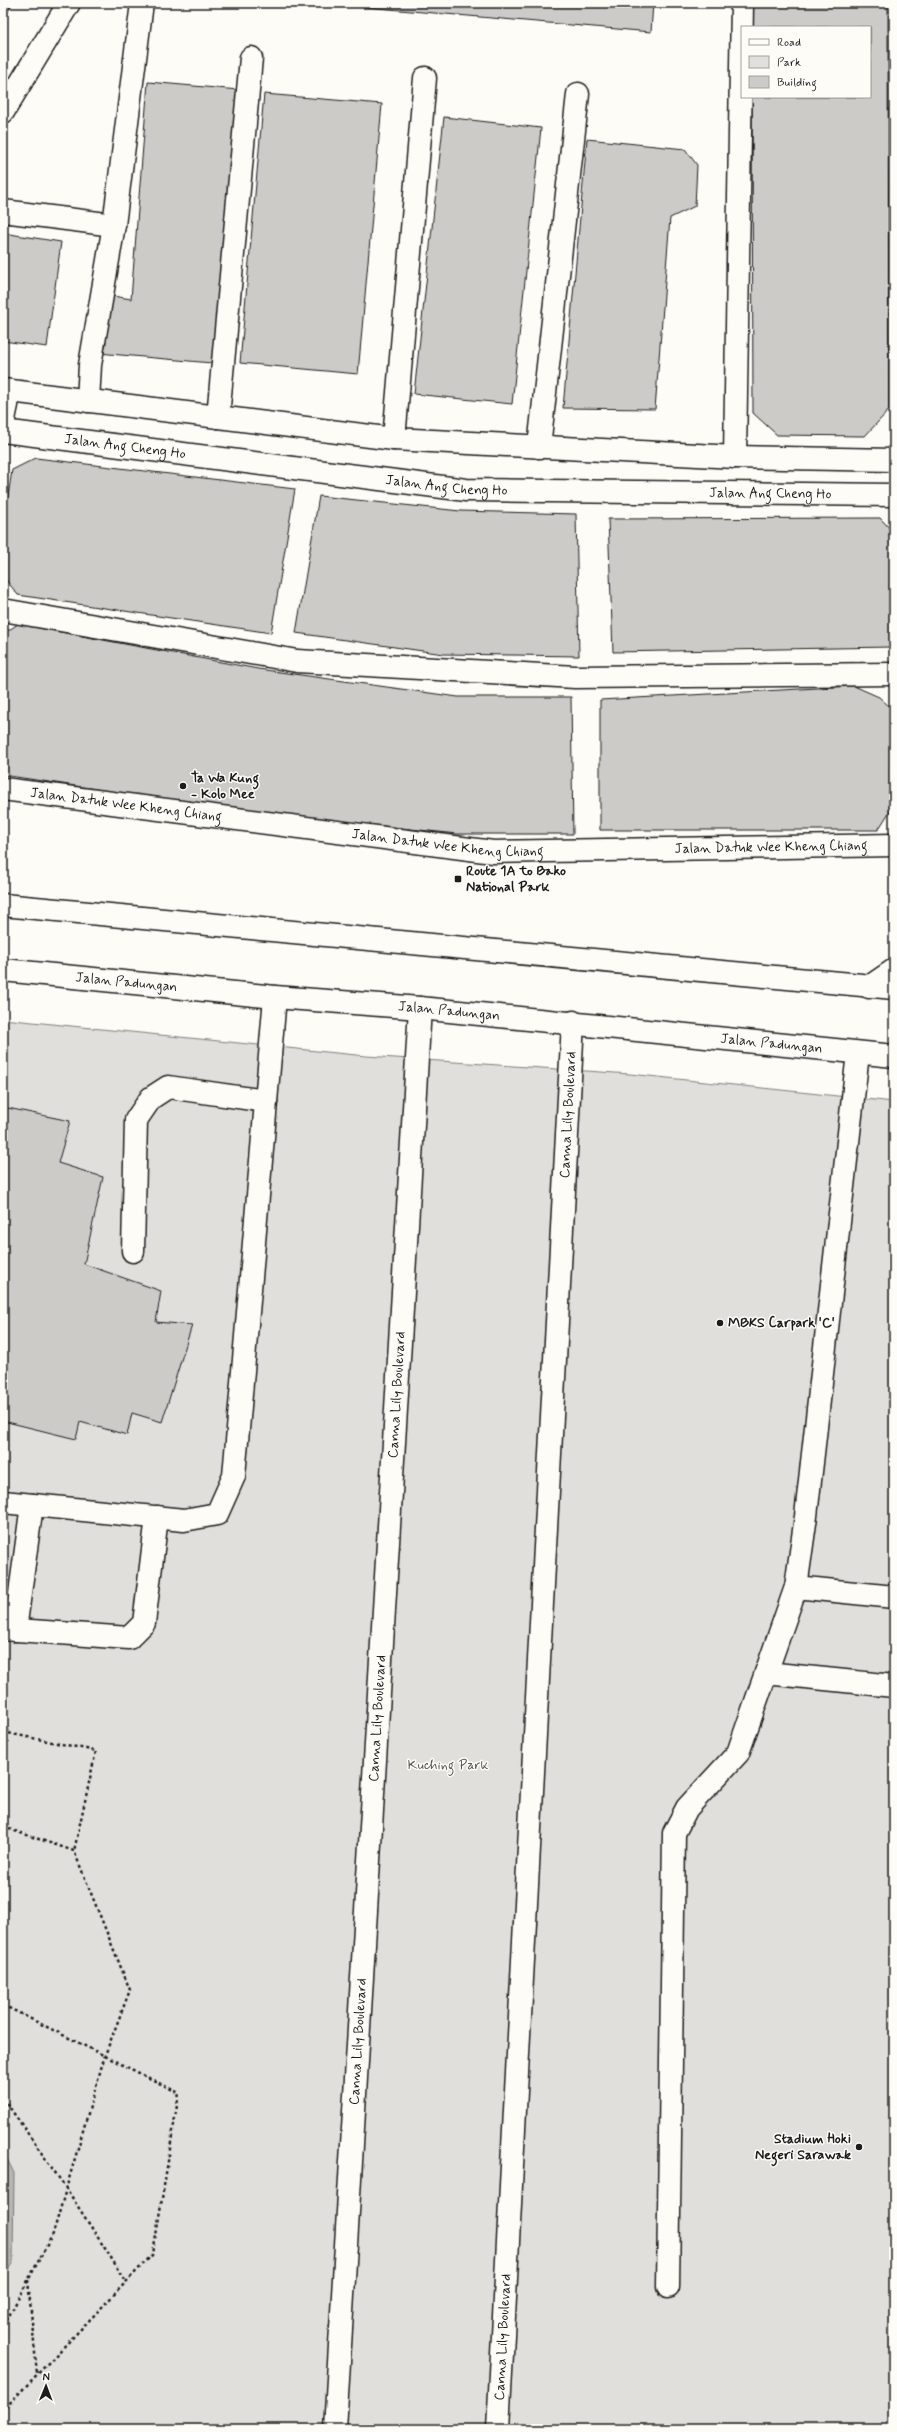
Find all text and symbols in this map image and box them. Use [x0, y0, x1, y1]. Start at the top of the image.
legend [741, 26, 871, 98]
text: Road [777, 35, 801, 51]
text: Park [777, 55, 801, 71]
text: Building [777, 75, 817, 92]
street label: Jalan Ang Cheng Ho [63, 430, 187, 463]
street label: Jalan Ang Cheng Ho [384, 471, 508, 500]
street label: Jalan Ang Cheng Ho [709, 484, 832, 505]
place label: Ta Wa Kung - Kolo Mee [191, 769, 259, 803]
marker: Ta Wa Kung - Kolo Mee [178, 781, 188, 791]
street label: Jalan Datuk Wee Kheng Chiang [29, 784, 223, 828]
street label: Jalan Datuk Wee Kheng Chiang [351, 825, 544, 862]
street label: Jalan Datuk Wee Kheng Chiang [674, 836, 868, 858]
place label: Route 1A to Bako National Park [466, 862, 566, 896]
marker: Route 1A to Bako National Park [453, 874, 463, 884]
street label: Jalan Padungan [75, 968, 178, 996]
street label: Jalan Padungan [397, 997, 501, 1025]
street label: Jalan Padungan [720, 1029, 823, 1058]
street label: Canna Lily Boulevard [556, 1051, 580, 1179]
place label: MBKS Carpark 'C' [728, 1314, 835, 1332]
marker: MBKS Carpark 'C' [715, 1318, 725, 1328]
street label: Canna Lily Boulevard [384, 1331, 410, 1459]
street label: Canna Lily Boulevard [365, 1654, 390, 1782]
park label: Kuching Park [408, 1756, 488, 1776]
street label: Canna Lily Boulevard [345, 1978, 371, 2106]
place label: Stadium Hoki Negeri Sarawak [755, 2130, 851, 2167]
marker: Stadium Hoki Negeri Sarawak [854, 2142, 864, 2152]
street label: Canna Lily Boulevard [491, 2273, 515, 2401]
north arrow [26, 2366, 66, 2406]
text: N [42, 2370, 50, 2384]

